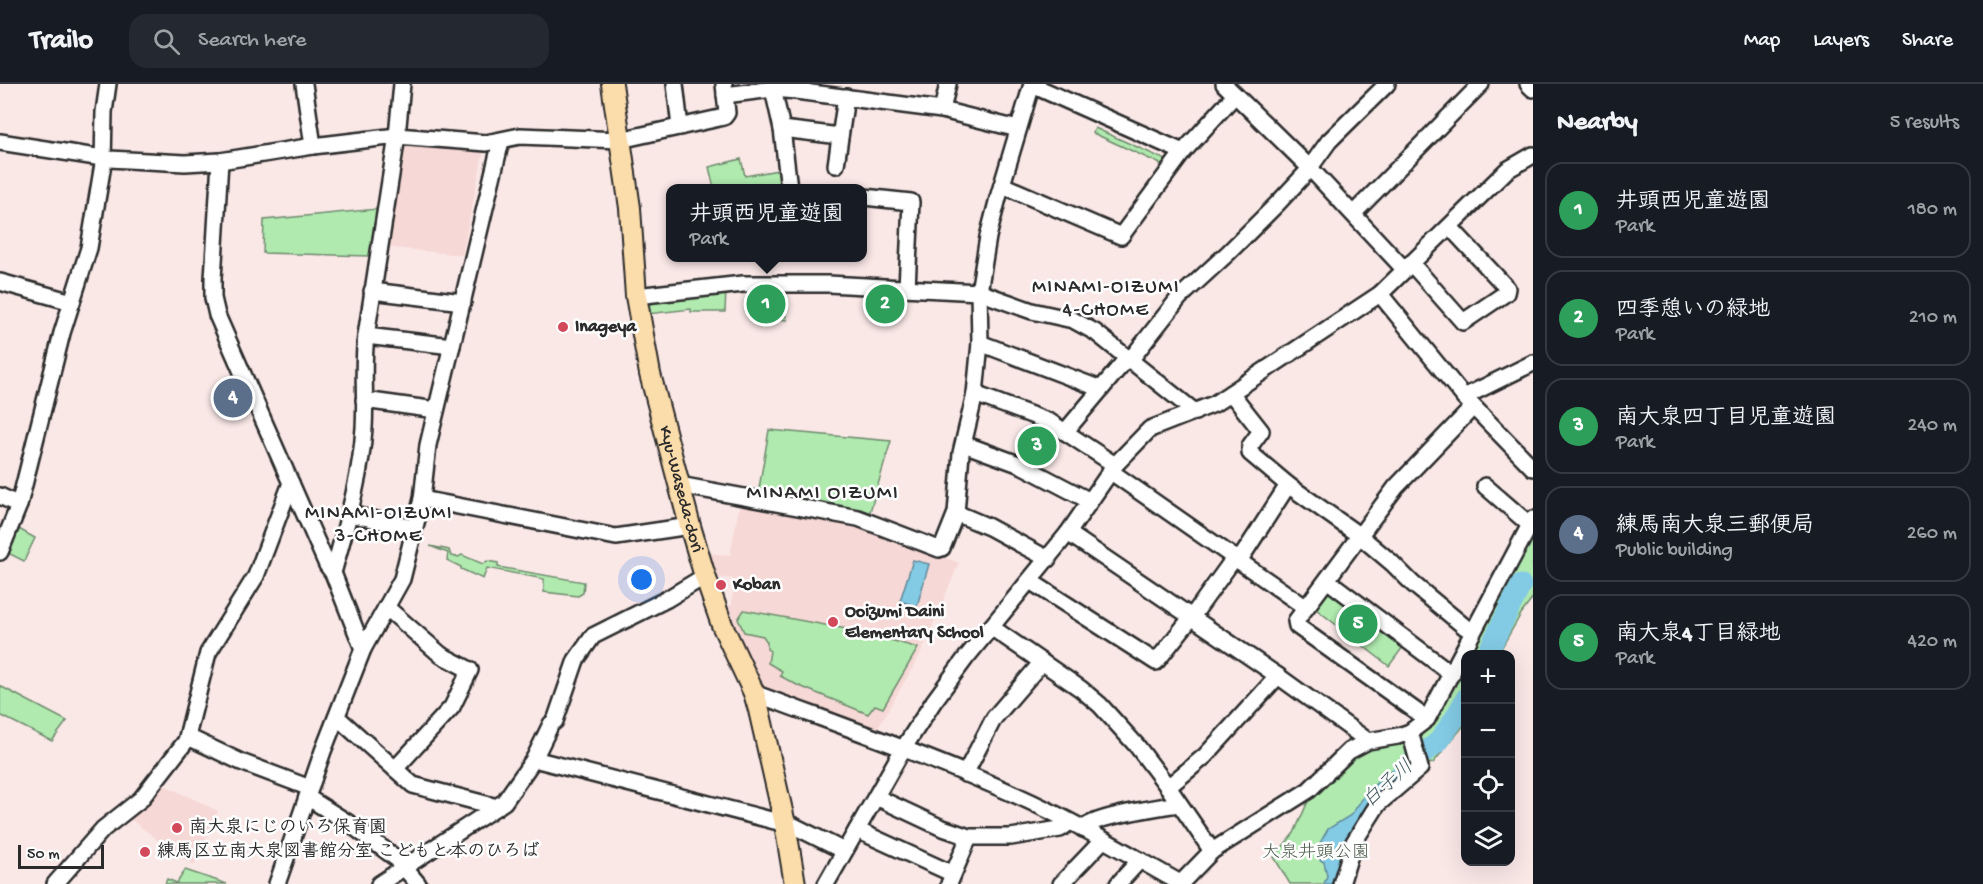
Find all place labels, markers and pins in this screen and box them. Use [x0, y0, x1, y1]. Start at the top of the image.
pin: 1 [746, 282, 786, 326]
pin: 2 [866, 282, 904, 326]
place label: Inageya [575, 317, 637, 338]
marker: Inageya [556, 320, 570, 334]
pin: 4 [214, 376, 252, 420]
pin: 3 [1018, 424, 1056, 469]
place label: Koban [732, 575, 781, 596]
marker: Koban [714, 578, 728, 592]
place label: Ooizumi Daini Elementary School [845, 602, 984, 644]
pin: 5 [1338, 602, 1378, 646]
marker: Ooizumi Daini Elementary School [826, 615, 840, 629]
place label: 南大泉にじのいろ保育園 [189, 817, 387, 839]
marker: 南大泉にじのいろ保育園 [170, 821, 184, 835]
place label: 練馬区立南大泉図書館分室 こどもと本のひろば [157, 841, 539, 863]
marker: 練馬区立南大泉図書館分室 こどもと本のひろば [138, 845, 152, 859]

